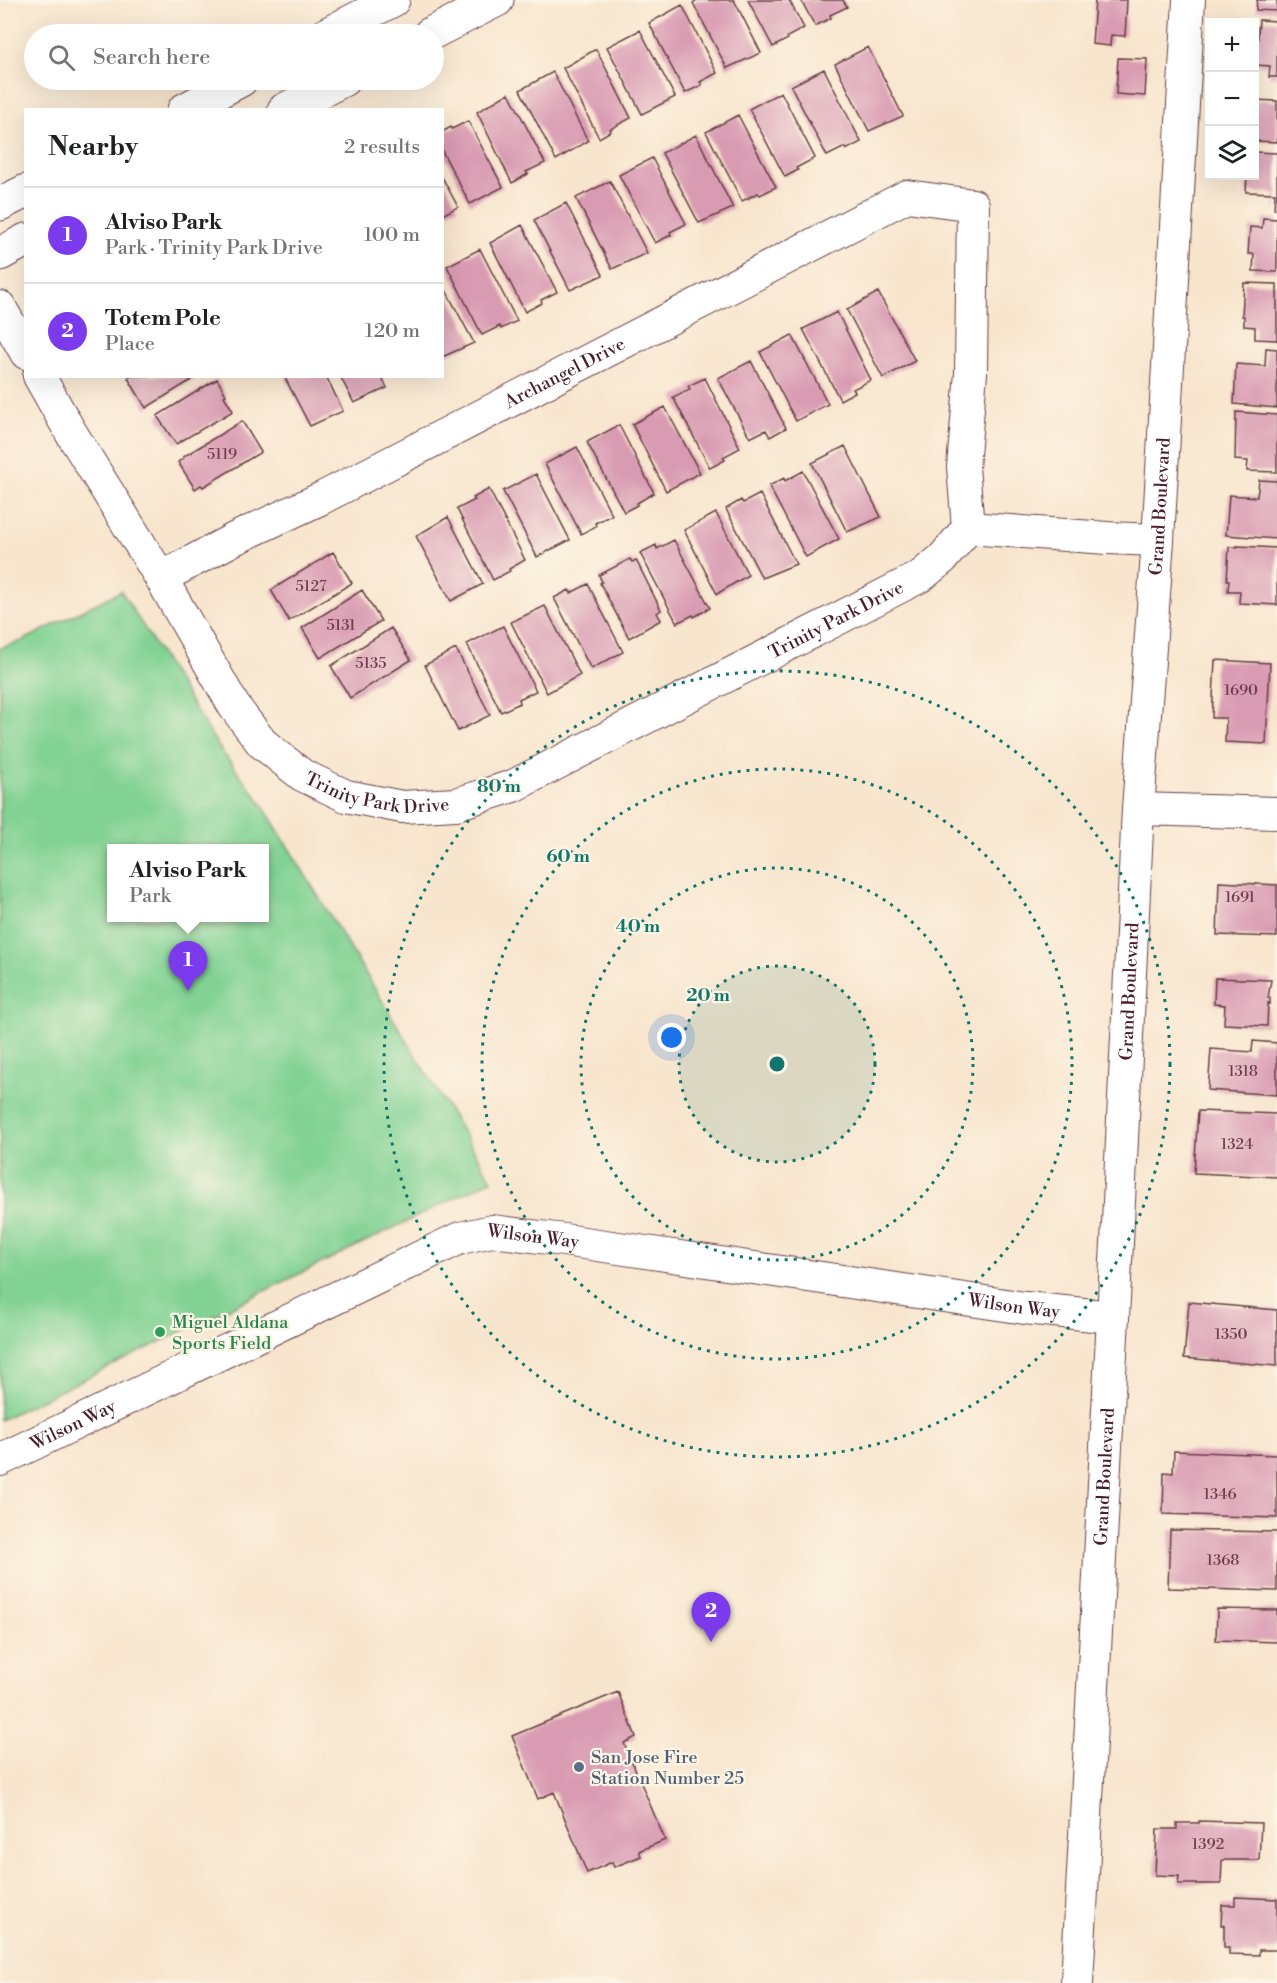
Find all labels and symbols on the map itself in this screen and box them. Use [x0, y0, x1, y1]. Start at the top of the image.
street label: Archangel Drive [500, 333, 629, 414]
street label: Grand Boulevard [1144, 436, 1176, 576]
house number: 5119 [207, 445, 237, 464]
street label: Trinity Park Drive [765, 576, 907, 664]
house number: 5127 [295, 577, 327, 596]
house number: 5131 [326, 616, 356, 635]
house number: 5135 [355, 654, 387, 673]
house number: 1690 [1224, 681, 1258, 700]
street label: Trinity Park Drive [301, 767, 450, 819]
text: 80 m [477, 775, 522, 798]
text: 60 m [546, 845, 590, 868]
house number: 1691 [1225, 888, 1256, 907]
text: 40 m [616, 915, 661, 938]
street label: Grand Boulevard [1115, 921, 1145, 1061]
pin: 1 [168, 942, 207, 991]
text: 20 m [686, 984, 730, 1007]
your location [657, 1023, 686, 1052]
centre of rings [767, 1054, 787, 1074]
house number: 1318 [1228, 1062, 1258, 1081]
house number: 1324 [1221, 1135, 1253, 1154]
street label: Wilson Way [485, 1219, 581, 1254]
street label: Wilson Way [966, 1289, 1061, 1324]
place label: Miguel Aldana Sports Field [172, 1311, 289, 1355]
marker: Miguel Aldana Sports Field [153, 1325, 167, 1339]
house number: 1350 [1215, 1325, 1248, 1344]
street label: Wilson Way [26, 1395, 120, 1456]
street label: Grand Boulevard [1090, 1406, 1120, 1546]
house number: 1346 [1203, 1485, 1237, 1504]
house number: 1368 [1206, 1551, 1240, 1570]
pin: 2 [692, 1592, 730, 1642]
place label: San Jose Fire Station Number 25 [591, 1746, 744, 1790]
marker: San Jose Fire Station Number 25 [572, 1760, 586, 1774]
house number: 1392 [1192, 1835, 1224, 1854]

